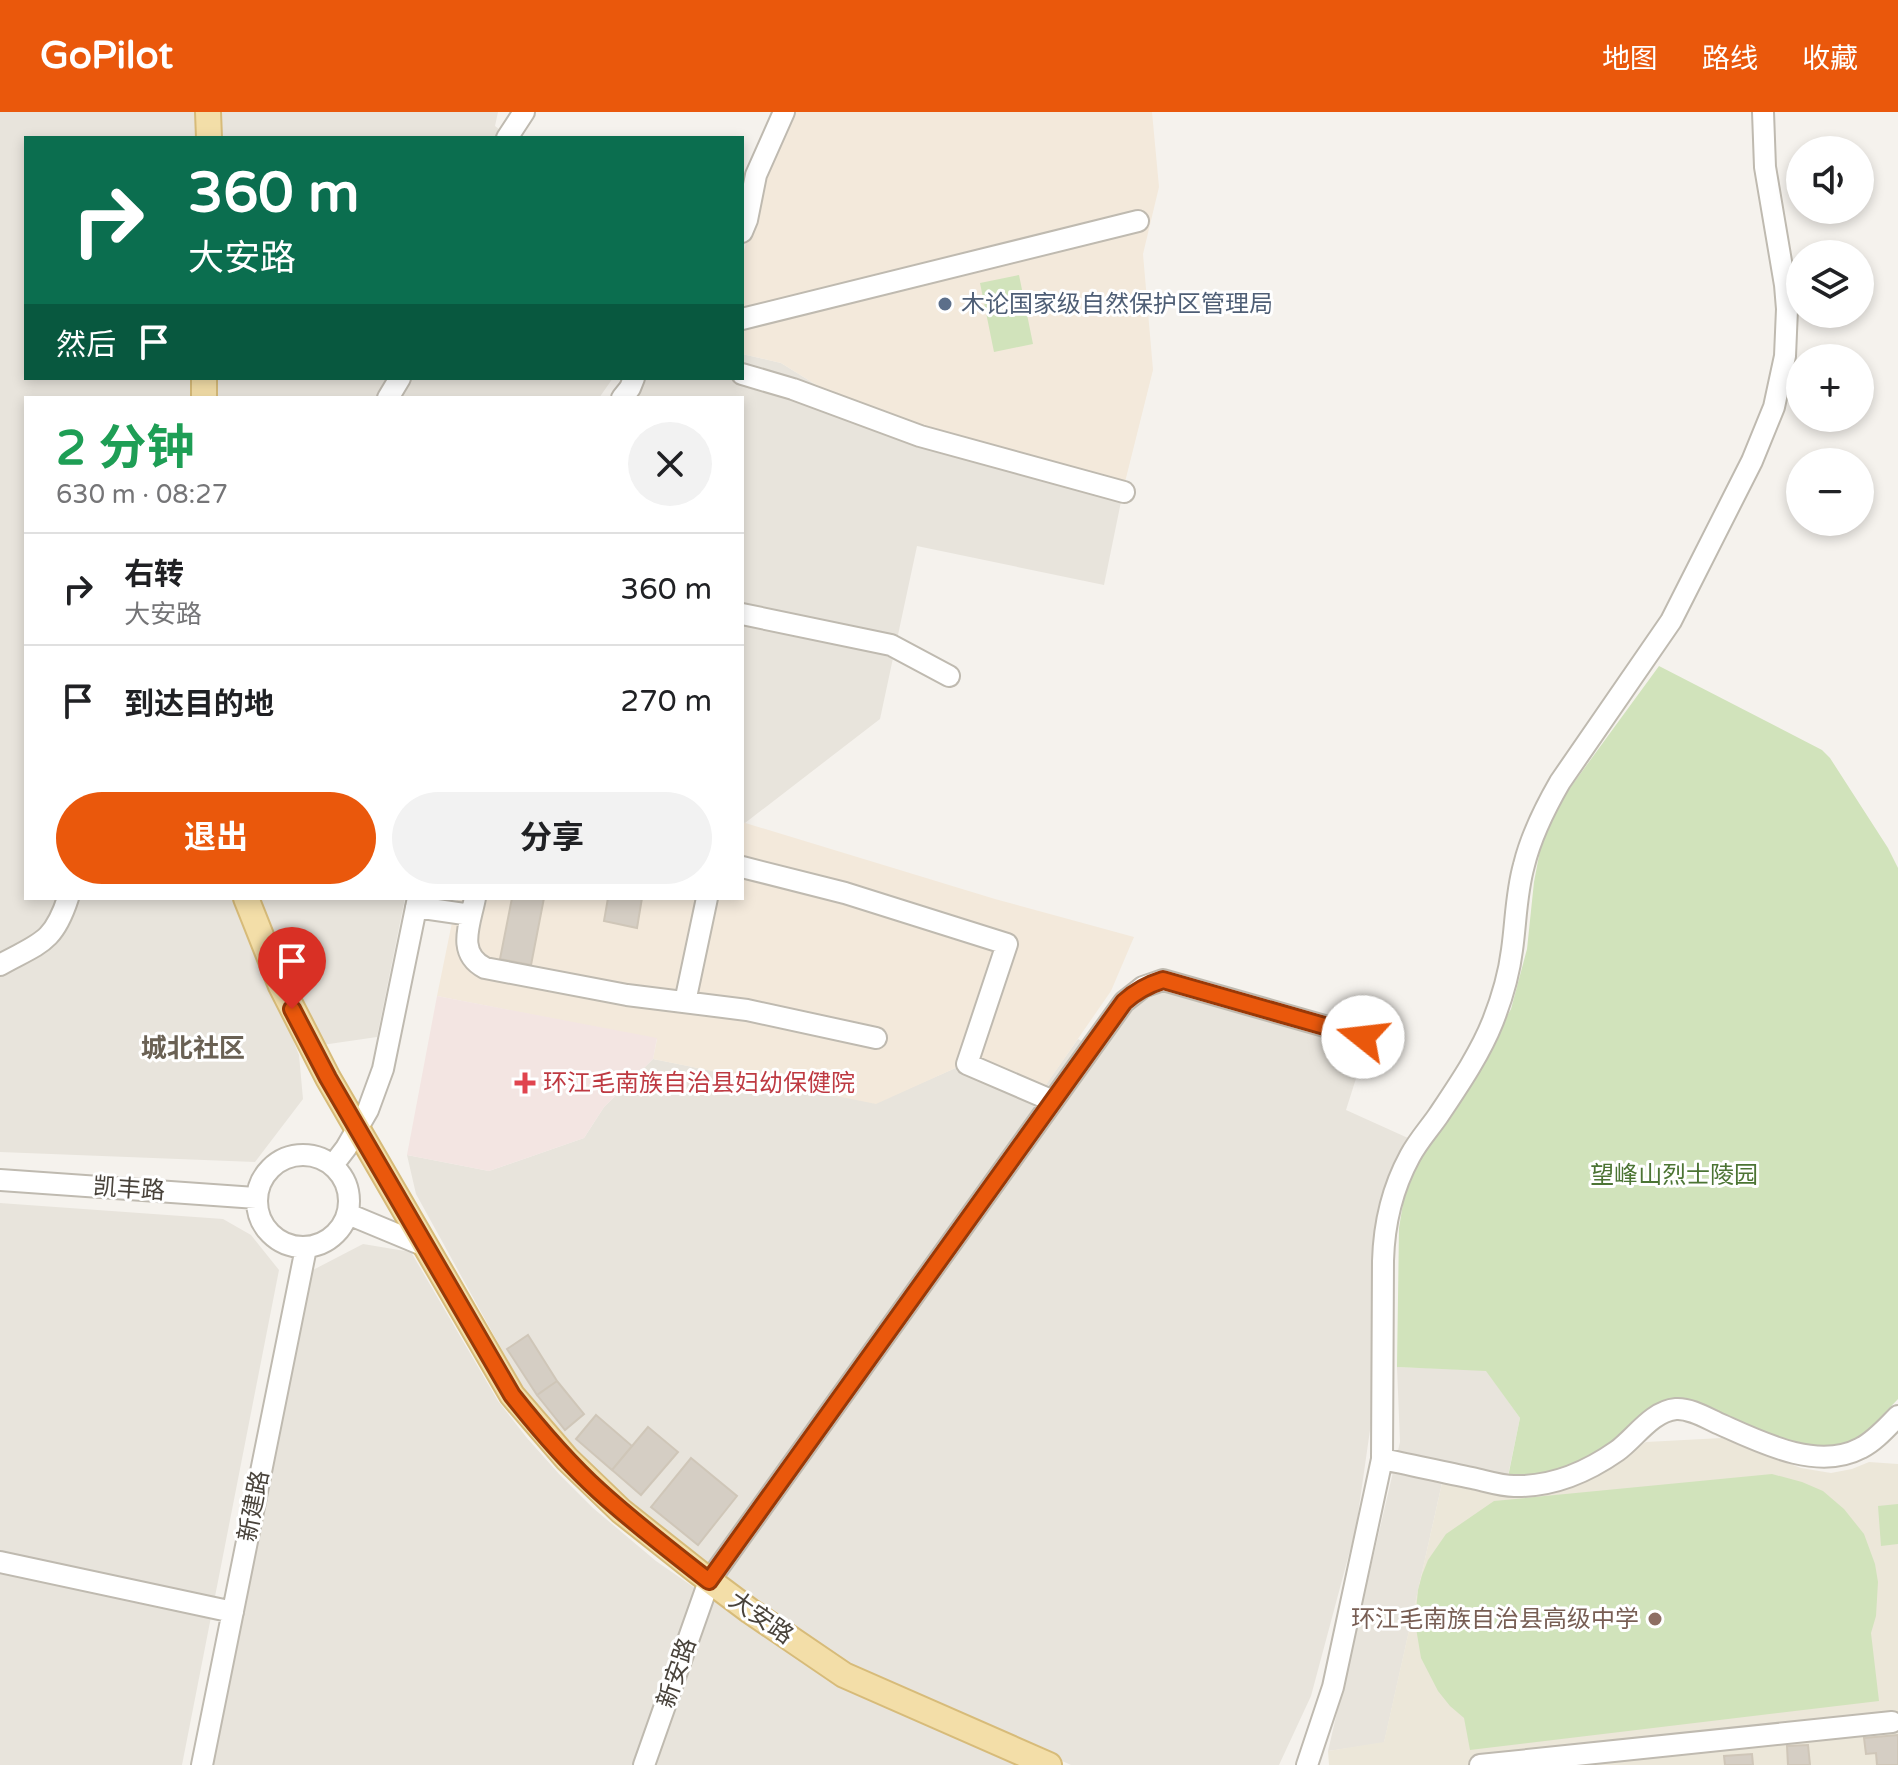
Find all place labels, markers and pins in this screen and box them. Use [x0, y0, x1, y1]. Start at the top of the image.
place label: 木论国家级自然保护区管理局 [961, 290, 1273, 319]
marker: 木论国家级自然保护区管理局 [936, 295, 954, 313]
pin [258, 927, 326, 1009]
place label: 环江毛南族自治县妇幼保健院 [543, 1069, 855, 1098]
marker: 环江毛南族自治县妇幼保健院 [514, 1072, 536, 1094]
place label: 环江毛南族自治县高级中学 [1351, 1605, 1639, 1634]
marker: 环江毛南族自治县高级中学 [1646, 1610, 1664, 1628]

